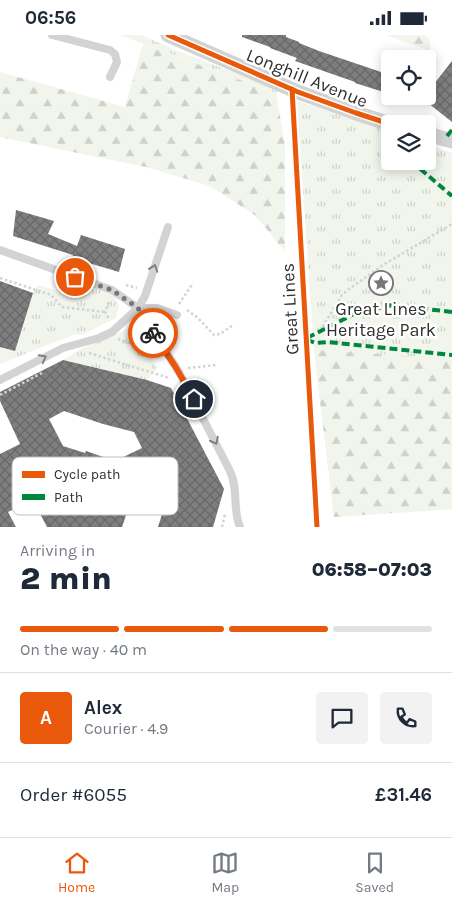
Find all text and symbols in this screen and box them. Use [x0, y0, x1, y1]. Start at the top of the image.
text: 06:56 [25, 7, 76, 29]
street label: Longhill Avenue [243, 44, 371, 112]
map controls [381, 50, 436, 170]
button: locate [381, 50, 436, 105]
button: layers [381, 115, 436, 170]
pin [54, 256, 96, 298]
icon: bag [61, 263, 89, 291]
street label: Great Lines [277, 263, 303, 355]
one-way arrow [148, 265, 158, 273]
place icon: Great Lines Heritage Park [368, 270, 394, 296]
place label: Great Lines Heritage Park [326, 298, 436, 341]
courier [128, 308, 178, 358]
icon: bike [139, 319, 167, 347]
one-way arrow [38, 354, 47, 364]
pin [173, 378, 215, 420]
icon: home [180, 385, 208, 413]
one-way arrow [209, 436, 219, 445]
legend [12, 457, 178, 515]
text: Cycle path [54, 466, 120, 483]
text: Path [54, 489, 83, 506]
text: Arriving in [20, 541, 95, 560]
text: 06:58–07:03 [312, 559, 432, 581]
text: 2 min [20, 560, 112, 597]
text: On the way · 40 m [20, 640, 147, 659]
button: chat [316, 692, 368, 744]
button: phone [380, 692, 432, 744]
text: Alex [84, 697, 122, 719]
text: A [40, 707, 52, 729]
text: Courier · 4.9 [84, 719, 168, 738]
text: Order #6055 [20, 784, 127, 806]
text: £31.46 [375, 784, 432, 806]
tab: Home [58, 849, 95, 896]
tab: Map [211, 849, 239, 896]
tab: Saved [355, 849, 394, 896]

